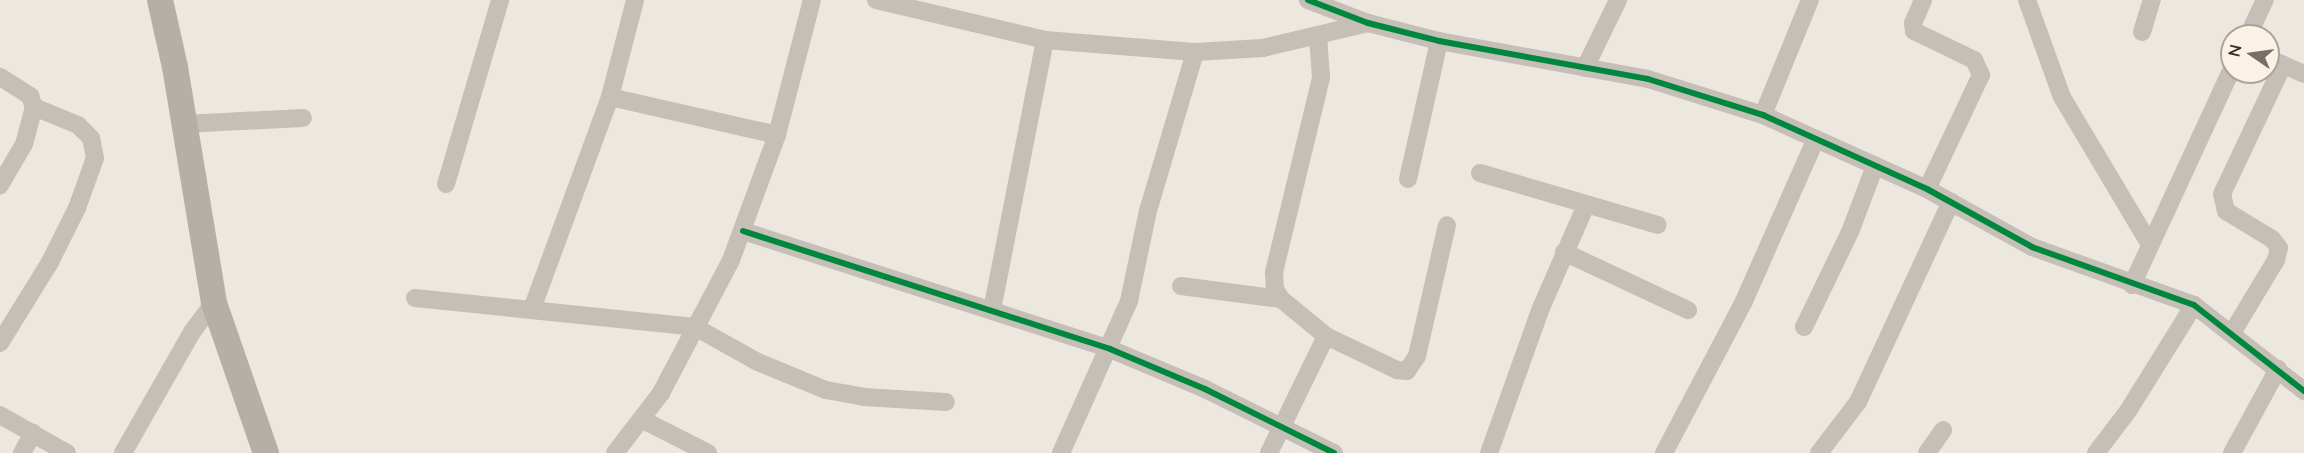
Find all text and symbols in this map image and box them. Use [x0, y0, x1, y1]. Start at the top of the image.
north arrow [2220, 24, 2280, 84]
text: N [2223, 42, 2246, 59]

